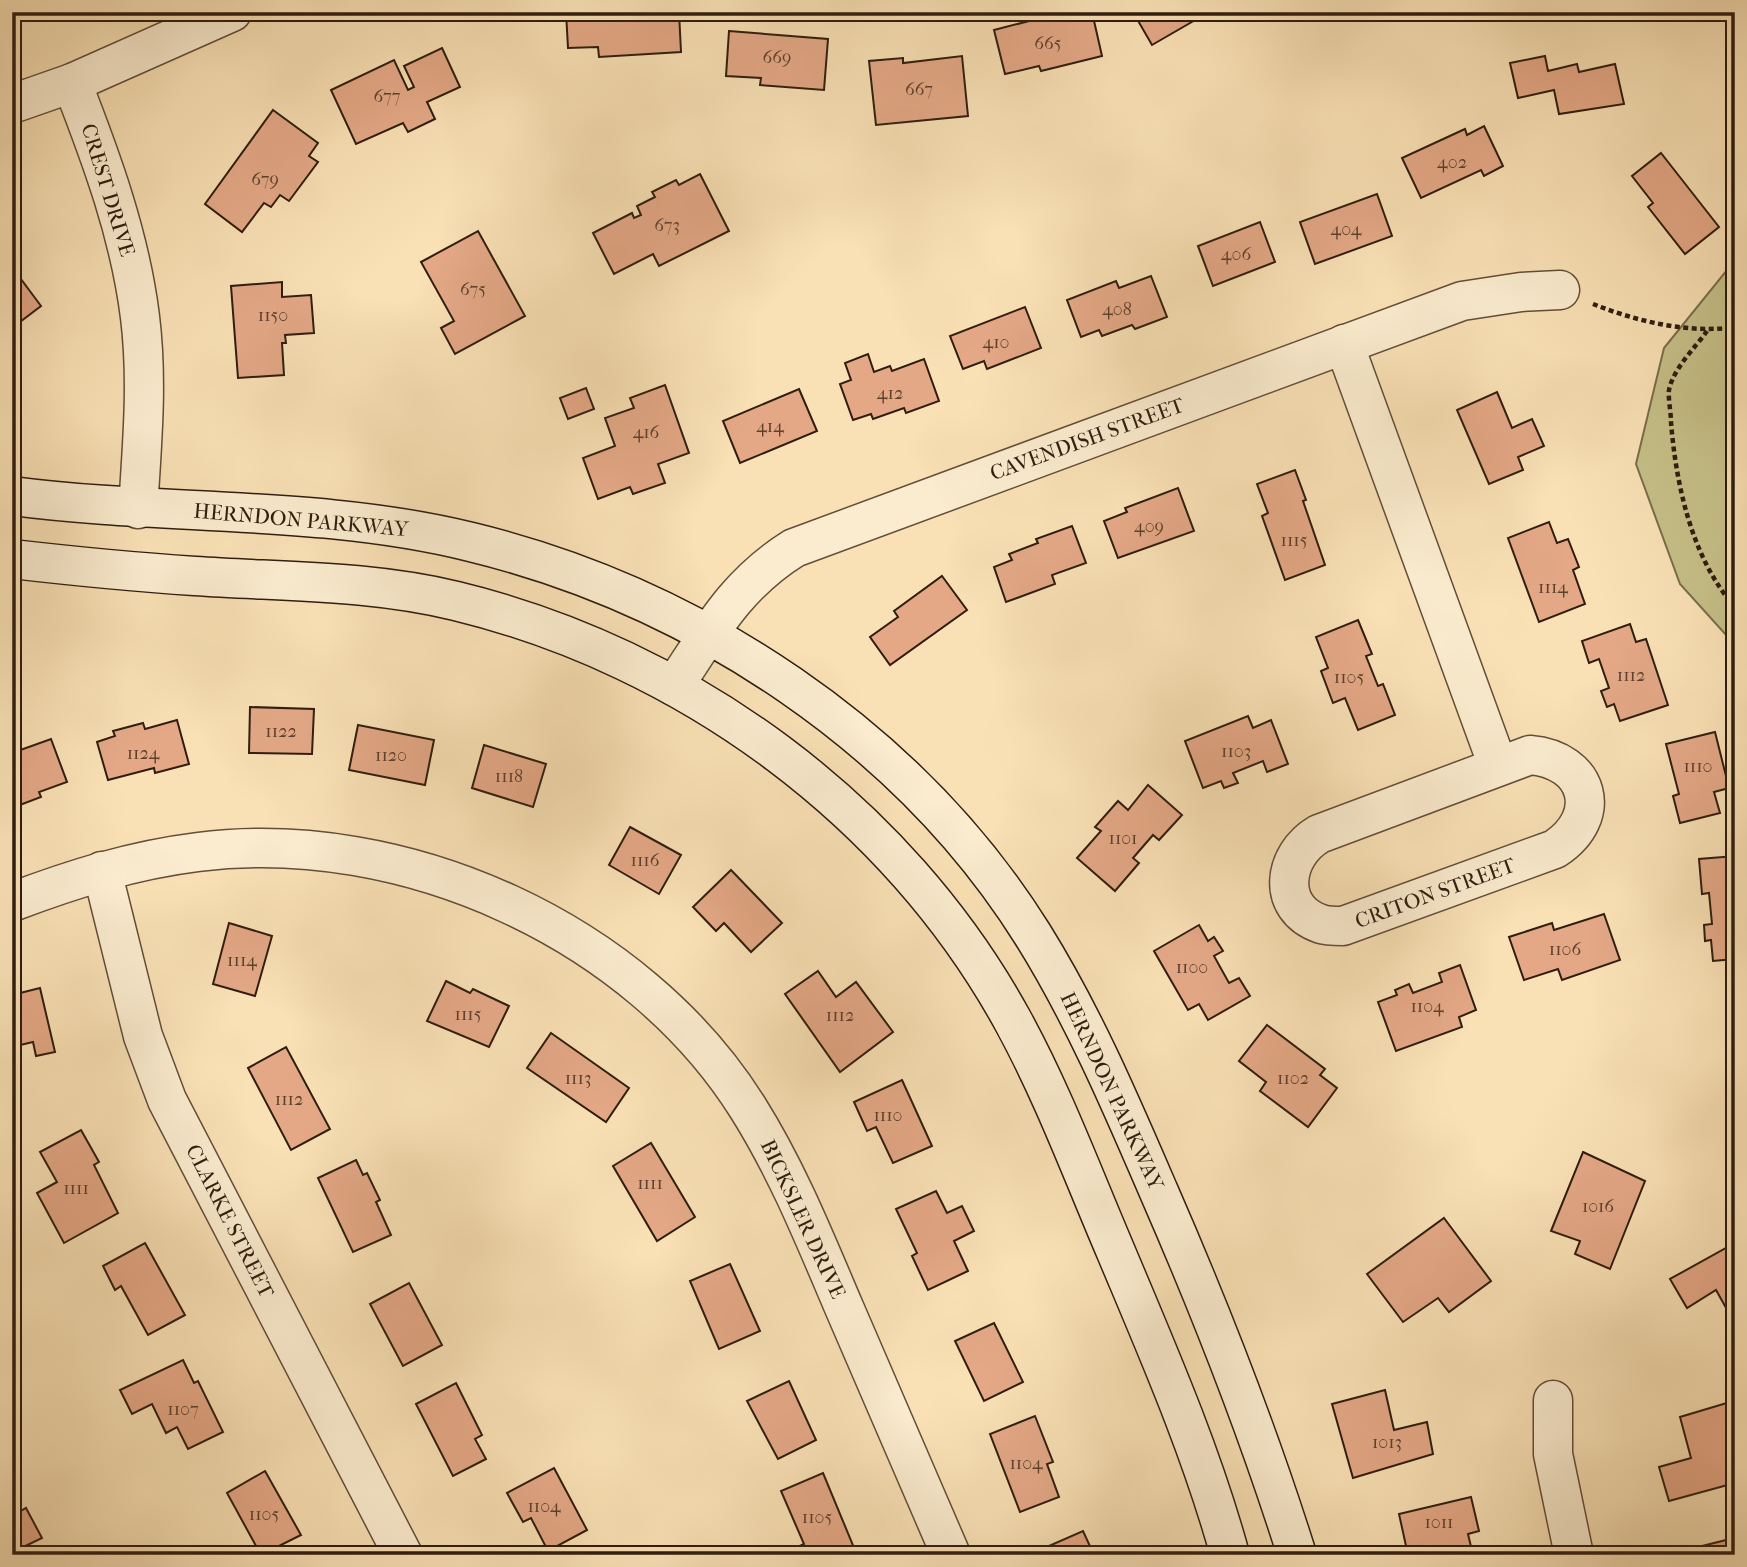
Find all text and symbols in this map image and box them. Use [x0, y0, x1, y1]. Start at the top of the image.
house number: 665 [1034, 33, 1062, 54]
house number: 669 [763, 47, 791, 68]
house number: 667 [905, 79, 933, 100]
house number: 677 [374, 86, 401, 107]
street label: CREST DRIVE [76, 121, 140, 259]
house number: 402 [1437, 152, 1467, 173]
house number: 679 [251, 169, 279, 190]
house number: 673 [654, 215, 680, 236]
house number: 404 [1331, 219, 1362, 240]
house number: 406 [1221, 244, 1251, 265]
house number: 675 [460, 279, 486, 300]
house number: 408 [1102, 299, 1132, 320]
house number: 1150 [258, 305, 288, 326]
house number: 410 [983, 332, 1009, 353]
house number: 412 [877, 383, 903, 404]
street label: CAVENDISH STREET [987, 392, 1188, 485]
house number: 414 [756, 416, 784, 437]
house number: 416 [633, 422, 660, 443]
street label: HERNDON PARKWAY [193, 499, 410, 541]
house number: 409 [1134, 516, 1164, 537]
house number: 1115 [1281, 530, 1308, 551]
house number: 1114 [1538, 577, 1568, 598]
house number: 1112 [1617, 665, 1645, 686]
house number: 1105 [1334, 667, 1364, 688]
house number: 1122 [265, 721, 297, 742]
house number: 1103 [1221, 741, 1251, 762]
house number: 1124 [127, 743, 160, 764]
house number: 1120 [375, 745, 407, 766]
house number: 1110 [1683, 756, 1713, 777]
house number: 1118 [495, 766, 523, 787]
house number: 1101 [1109, 828, 1138, 849]
house number: 1116 [631, 850, 660, 871]
street label: CRITON STREET [1352, 853, 1519, 933]
house number: 1106 [1549, 939, 1581, 960]
house number: 1114 [227, 950, 257, 971]
house number: 1100 [1176, 957, 1208, 978]
street label: HERNDON PARKWAY [1056, 988, 1169, 1194]
house number: 1104 [1410, 996, 1444, 1017]
house number: 1115 [455, 1004, 482, 1025]
house number: 1112 [826, 1005, 854, 1026]
house number: 1113 [565, 1068, 591, 1089]
house number: 1102 [1277, 1068, 1309, 1089]
house number: 1112 [275, 1089, 303, 1110]
house number: 1110 [873, 1105, 903, 1126]
street label: BICKSLER DRIVE [756, 1136, 850, 1302]
street label: CLARKE STREET [181, 1140, 279, 1302]
house number: 1111 [637, 1173, 663, 1194]
house number: 1111 [63, 1178, 89, 1199]
house number: 1016 [1582, 1196, 1614, 1217]
house number: 1107 [167, 1399, 199, 1420]
house number: 1013 [1372, 1432, 1402, 1453]
house number: 1104 [1009, 1453, 1043, 1474]
house number: 1104 [527, 1496, 561, 1517]
house number: 1105 [249, 1504, 279, 1525]
house number: 1105 [802, 1507, 832, 1528]
house number: 1011 [1425, 1512, 1454, 1533]

